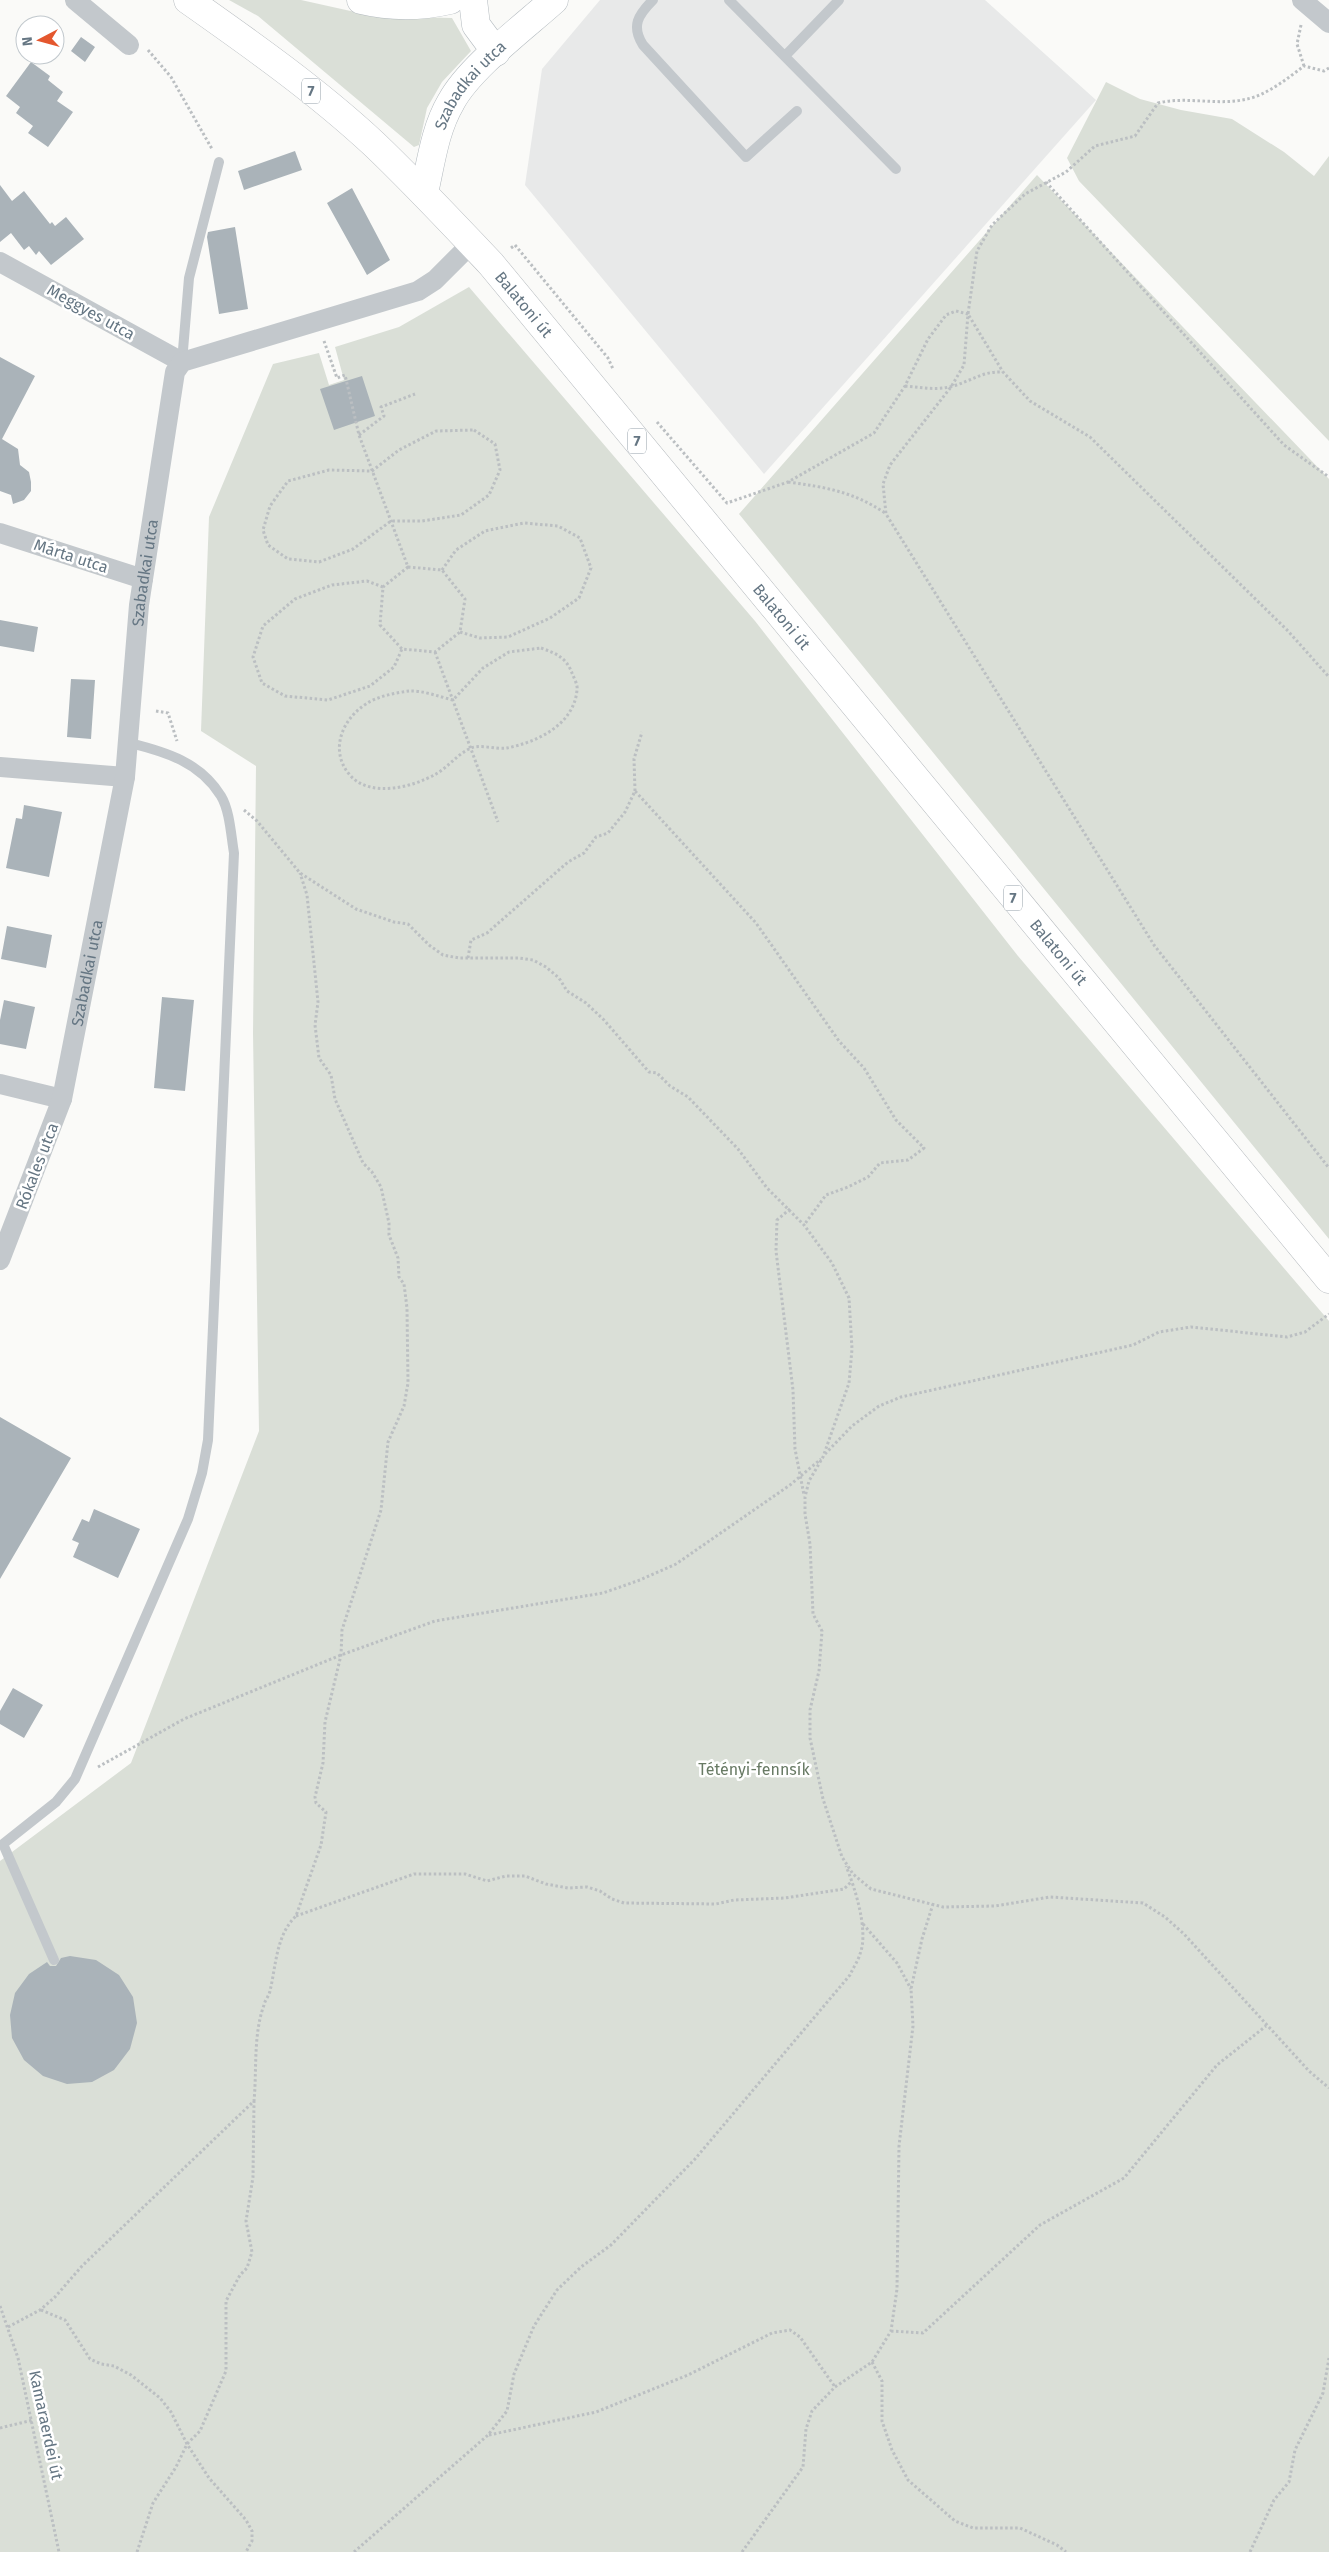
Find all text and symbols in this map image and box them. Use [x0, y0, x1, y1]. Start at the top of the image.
north arrow [15, 15, 65, 65]
text: N [19, 36, 37, 47]
street label: Szabadkai utca [430, 37, 510, 132]
road number: 7 [302, 78, 320, 104]
street label: Balatoni út [491, 267, 557, 341]
street label: Meggyes utca [44, 280, 138, 344]
road number: 7 [628, 428, 646, 454]
street label: Szabadkai utca [128, 518, 162, 627]
street label: Márta utca [31, 535, 111, 577]
street label: Balatoni út [749, 580, 815, 653]
road number: 7 [1004, 886, 1022, 910]
street label: Balatoni út [1026, 915, 1092, 989]
street label: Szabadkai utca [67, 918, 106, 1028]
street label: Rókales utca [12, 1120, 62, 1212]
park label: Tétényi-fennsík [698, 1760, 810, 1779]
street label: Kamaraerdei út [25, 2369, 67, 2482]

